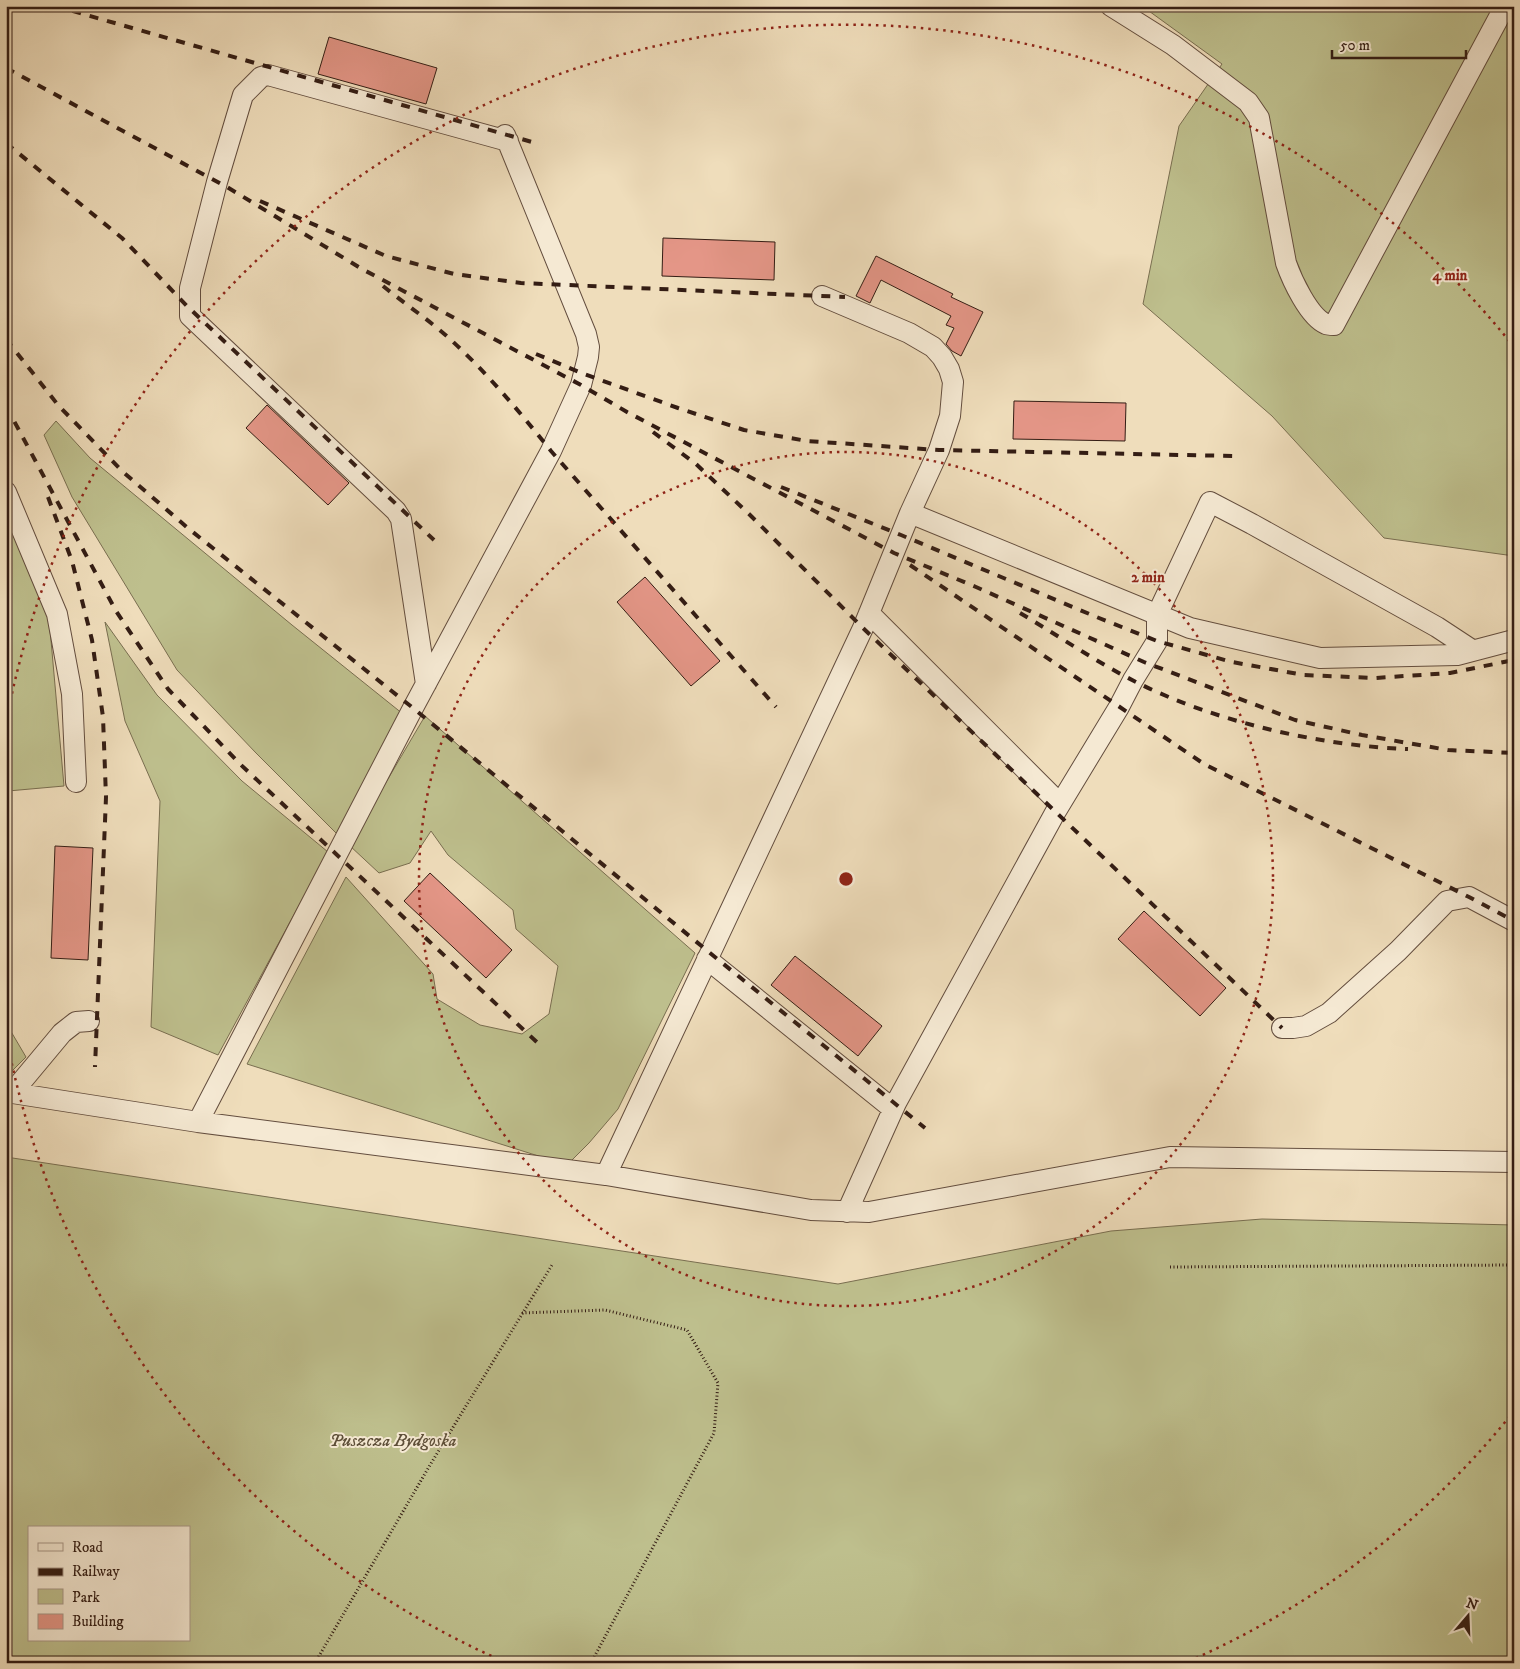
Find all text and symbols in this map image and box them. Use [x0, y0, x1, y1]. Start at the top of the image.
scale bar [1332, 28, 1466, 60]
text: 50 m [1340, 36, 1370, 55]
text: 4 min [1432, 266, 1468, 285]
text: 2 min [1131, 568, 1165, 587]
centre of rings [837, 870, 855, 888]
park label: Puszcza Bydgoska [329, 1430, 457, 1452]
legend [28, 1526, 190, 1642]
text: Road [72, 1538, 104, 1557]
text: Railway [72, 1562, 120, 1581]
text: Park [72, 1588, 101, 1607]
north arrow [1442, 1592, 1492, 1642]
text: N [1464, 1594, 1481, 1615]
text: Building [72, 1612, 124, 1631]

